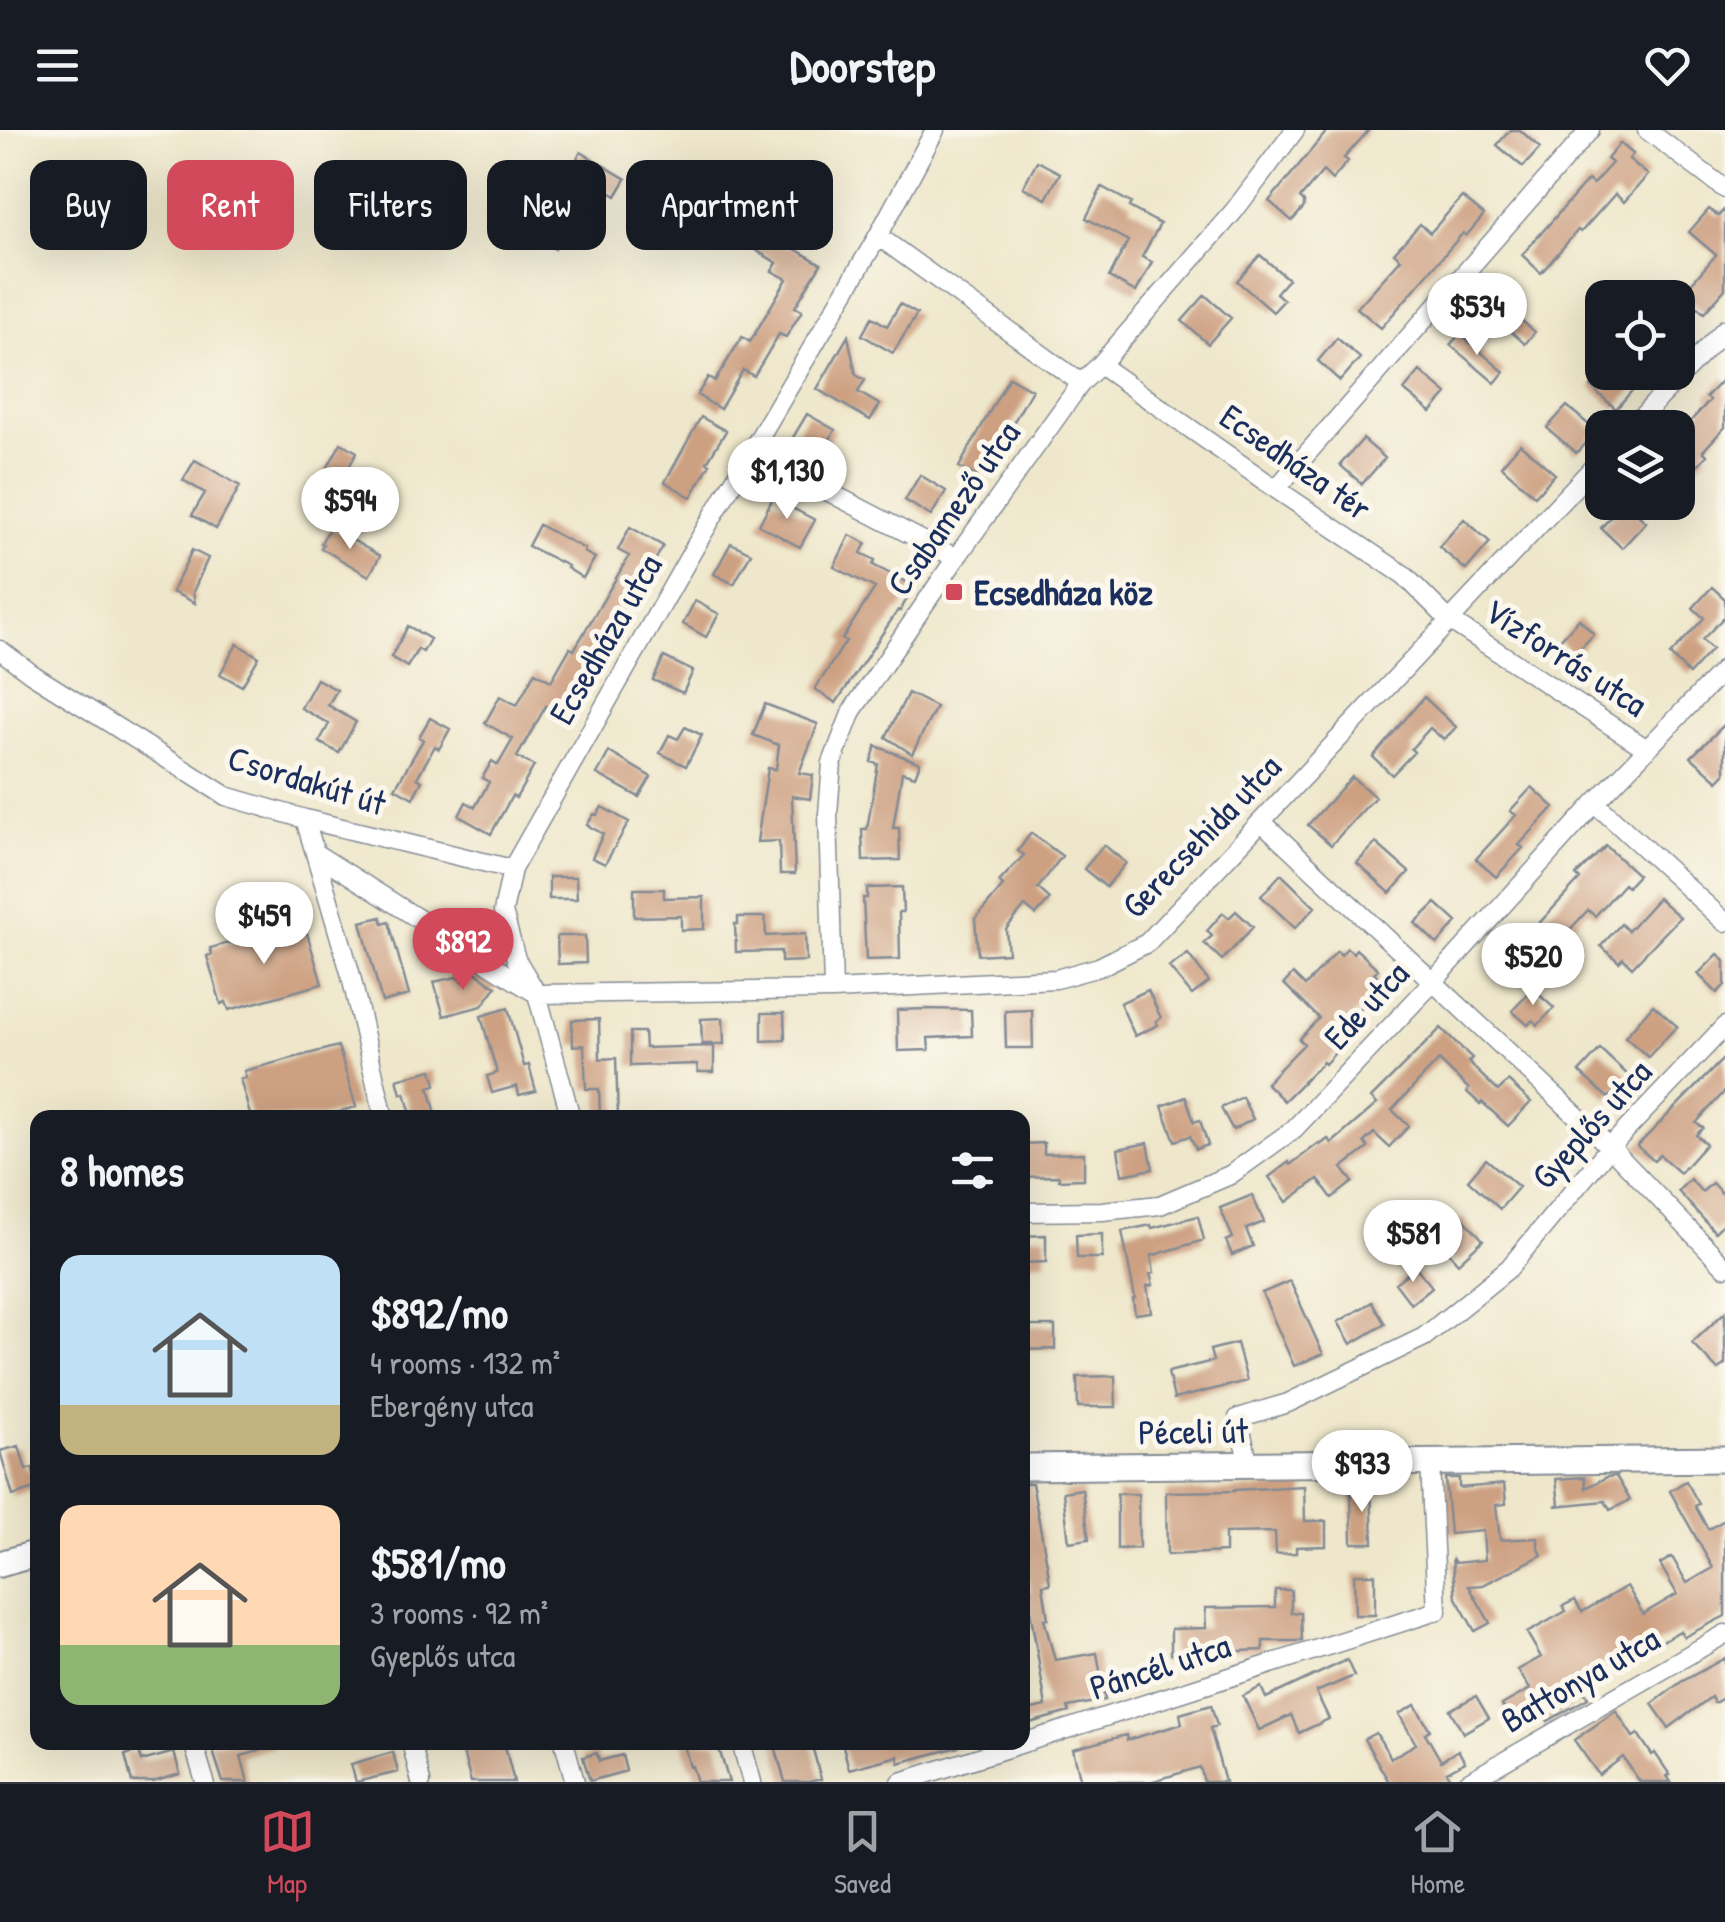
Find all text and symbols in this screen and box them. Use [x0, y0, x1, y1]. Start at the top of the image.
text: Doorstep [790, 35, 935, 96]
icon: menu [30, 38, 85, 93]
icon: heart [1640, 38, 1695, 93]
chip: Buy [30, 160, 147, 250]
chip: Rent [167, 160, 294, 250]
chip: Filters [314, 160, 467, 250]
chip: New [487, 160, 606, 250]
chip: Apartment [626, 160, 833, 250]
pin: $534 [1418, 273, 1536, 358]
map controls [1585, 280, 1695, 520]
button: locate [1585, 280, 1695, 390]
text: $534 [1449, 284, 1505, 327]
street label: Ecsedháza tér [1211, 393, 1381, 531]
button: layers [1585, 410, 1695, 520]
street label: Csabamező utca [876, 411, 1031, 605]
pin: $1,130 [706, 437, 868, 522]
text: $1,130 [750, 448, 824, 491]
pin: $594 [291, 467, 409, 552]
text: $594 [323, 478, 377, 521]
street label: Ecsedháza utca [537, 545, 673, 732]
place label: Ecsedháza köz [974, 569, 1153, 616]
marker: Ecsedháza köz [943, 581, 965, 603]
street label: Vízforrás utca [1476, 587, 1656, 727]
street label: Csordakút út [223, 734, 392, 826]
street label: Gerecsehida utca [1111, 744, 1291, 928]
pin: $459 [205, 882, 323, 967]
text: $459 [237, 893, 291, 936]
pin: $892 [404, 908, 522, 993]
text: $892 [435, 919, 491, 962]
pin: $520 [1474, 923, 1592, 1008]
text: $520 [1503, 934, 1563, 977]
street label: Ede utca [1313, 951, 1419, 1059]
street label: Gyeplős utca [1520, 1049, 1662, 1199]
text: 8 homes [60, 1142, 184, 1199]
icon: filters [945, 1143, 1000, 1198]
pin: $581 [1354, 1200, 1472, 1285]
text: $581 [1385, 1211, 1441, 1254]
text: $892/mo [370, 1284, 508, 1341]
icon: home [140, 1295, 260, 1415]
text: 4 rooms · 132 m² [370, 1341, 560, 1384]
text: Ebergény utca [370, 1384, 534, 1427]
street label: Péceli út [1138, 1407, 1249, 1455]
pin: $933 [1303, 1430, 1421, 1515]
text: $933 [1334, 1441, 1390, 1484]
text: $581/mo [370, 1534, 506, 1591]
icon: home [140, 1545, 260, 1665]
text: 3 rooms · 92 m² [370, 1591, 548, 1634]
street label: Battonya utca [1492, 1615, 1668, 1743]
street label: Páncél utca [1084, 1621, 1236, 1711]
text: Gyeplős utca [370, 1634, 515, 1677]
tab: Map [260, 1804, 315, 1902]
tab: Saved [834, 1804, 891, 1902]
tab: Home [1410, 1804, 1465, 1902]

